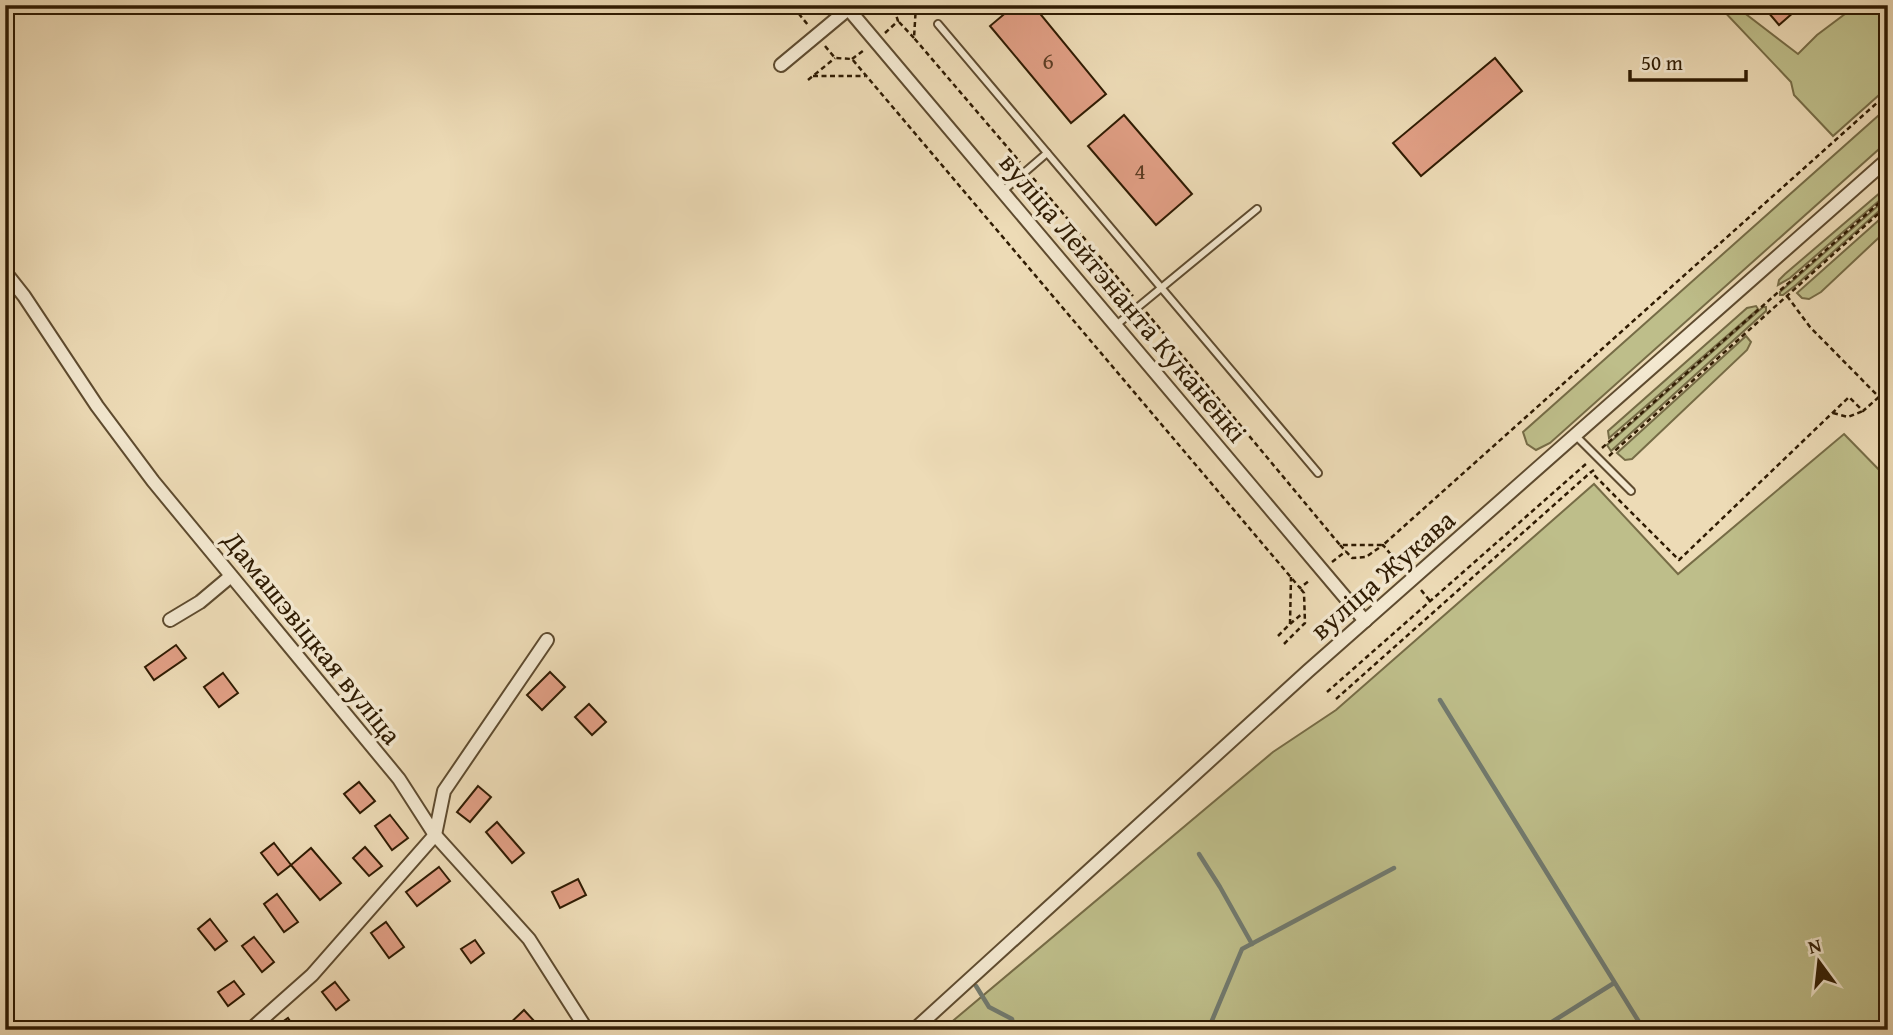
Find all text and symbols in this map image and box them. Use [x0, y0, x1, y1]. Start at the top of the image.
scale bar [1630, 38, 1746, 82]
house number: 6 [1042, 43, 1054, 78]
text: 50 m [1641, 47, 1683, 78]
street label: вуліца Лейтэнанта Куканенкі [990, 143, 1258, 451]
house number: 4 [1134, 153, 1146, 188]
street label: вуліца Жукава [1300, 499, 1464, 649]
street label: Дамашэвіцкая вуліца [213, 520, 413, 753]
north arrow [1784, 926, 1854, 996]
text: N [1805, 930, 1825, 961]

